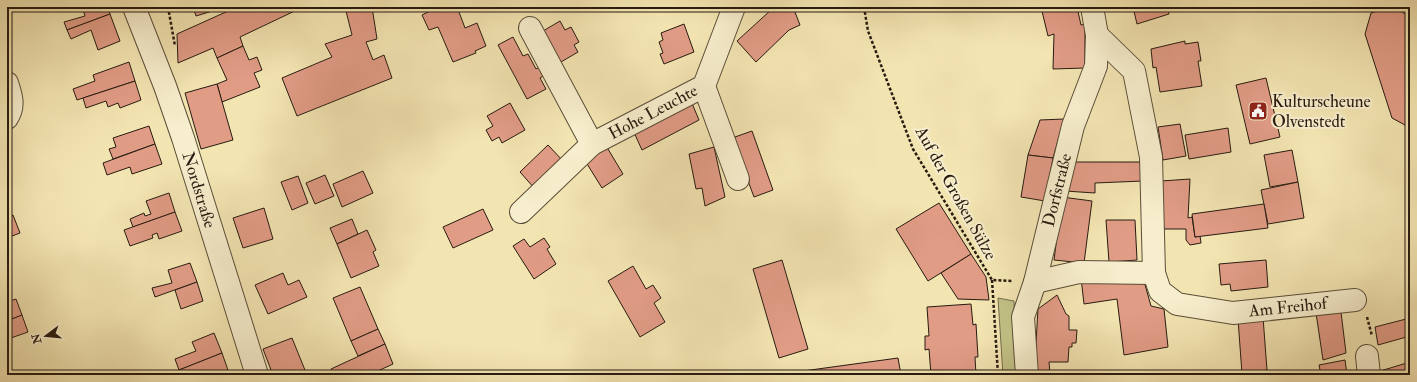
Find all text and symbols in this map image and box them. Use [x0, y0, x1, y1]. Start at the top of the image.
street label: Hohe Leuchte [605, 80, 701, 144]
place label: Kulturscheune Olvenstedt [1272, 91, 1371, 132]
public building icon: Kulturscheune Olvenstedt [1247, 100, 1269, 122]
street label: Auf der Großen Sülze [910, 122, 1001, 263]
street label: Nordstraße [177, 149, 221, 231]
street label: Dorfstraße [1038, 151, 1076, 229]
street label: Am Freihof [1247, 292, 1331, 322]
north arrow [26, 316, 66, 356]
text: N [29, 331, 45, 346]

